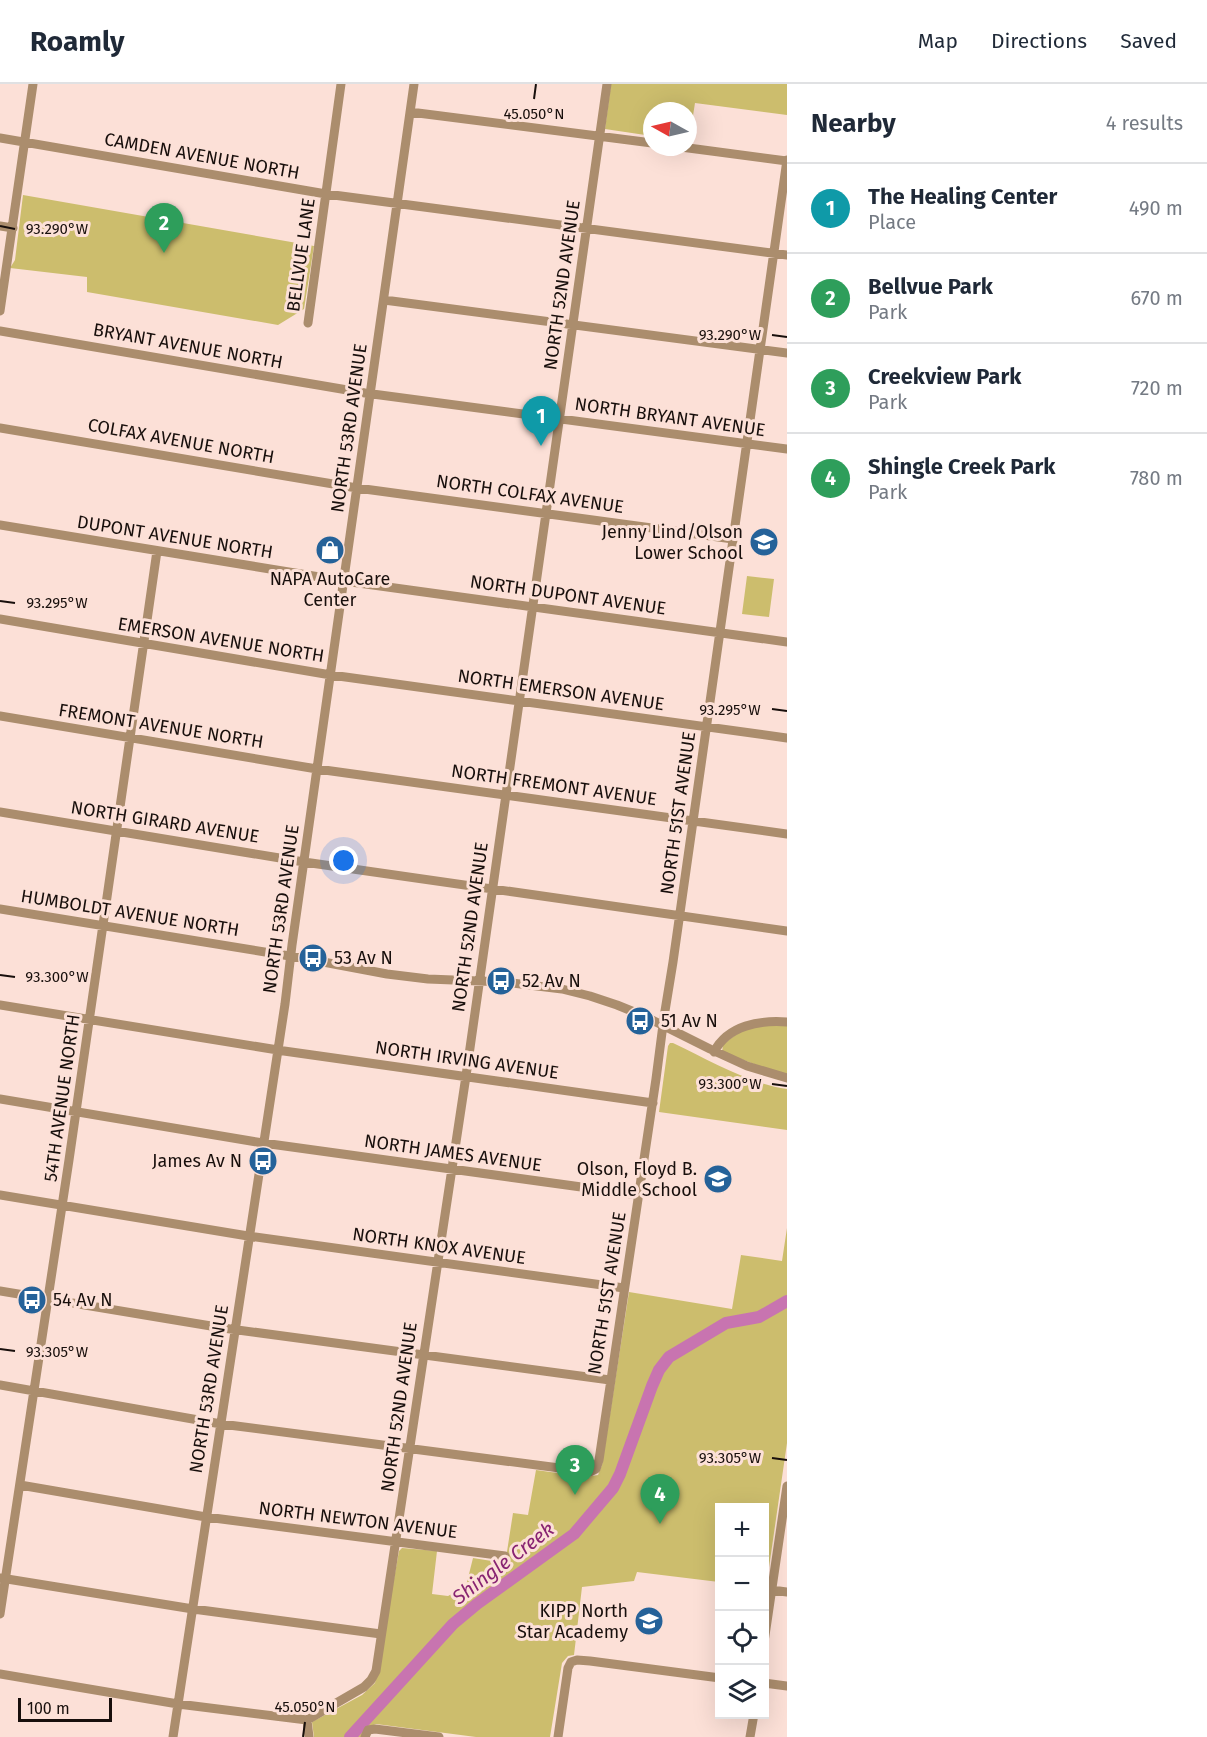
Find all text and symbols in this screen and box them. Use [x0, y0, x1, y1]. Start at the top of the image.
text: Roamly [30, 25, 124, 58]
text: Map [918, 28, 958, 54]
text: Directions [991, 28, 1087, 54]
text: Saved [1120, 28, 1177, 54]
north arrow [643, 102, 697, 156]
text: 45.050°N [503, 105, 565, 123]
text: Nearby [811, 108, 896, 139]
text: 4 results [1106, 111, 1183, 135]
street label: CAMDEN AVENUE NORTH [103, 128, 301, 184]
text: The Healing Center [868, 183, 1057, 210]
text: 1 [826, 196, 835, 220]
text: 490 m [1129, 196, 1183, 220]
street label: BELLVUE LANE [282, 197, 320, 313]
street label: NORTH 52ND AVENUE [539, 199, 585, 371]
pin: 2 [144, 204, 184, 253]
text: Place [868, 210, 916, 234]
text: 93.290°W [26, 220, 89, 238]
text: Bellvue Park [868, 273, 993, 300]
text: 2 [825, 286, 836, 310]
text: 670 m [1131, 286, 1183, 310]
text: Park [868, 300, 907, 324]
street label: BRYANT AVENUE NORTH [91, 318, 285, 374]
text: 93.290°W [699, 326, 762, 344]
street label: NORTH 53RD AVENUE [326, 342, 372, 514]
text: Creekview Park [868, 363, 1021, 390]
text: 3 [825, 376, 836, 400]
text: 720 m [1131, 376, 1183, 400]
text: Park [868, 390, 907, 414]
street label: NORTH BRYANT AVENUE [573, 393, 767, 441]
pin: 1 [522, 396, 560, 446]
street label: COLFAX AVENUE NORTH [86, 414, 276, 468]
text: Shingle Creek Park [868, 453, 1055, 480]
text: 4 [825, 466, 836, 490]
text: 780 m [1130, 466, 1183, 490]
street label: NORTH COLFAX AVENUE [435, 470, 625, 518]
text: Park [868, 480, 907, 504]
street label: DUPONT AVENUE NORTH [76, 511, 274, 563]
place label: Jenny Lind/Olson Lower School [602, 521, 743, 564]
school or university icon: Jenny Lind/Olson Lower School [748, 526, 780, 558]
shop icon: NAPA AutoCare Center [314, 534, 346, 566]
place label: NAPA AutoCare Center [270, 568, 390, 611]
street label: NORTH DUPONT AVENUE [468, 570, 668, 620]
text: 93.295°W [26, 594, 88, 612]
street label: EMERSON AVENUE NORTH [116, 613, 326, 667]
street label: NORTH EMERSON AVENUE [456, 665, 666, 715]
street label: FREMONT AVENUE NORTH [57, 699, 265, 753]
text: 93.295°W [699, 701, 761, 719]
street label: NORTH 51ST AVENUE [656, 730, 700, 896]
street label: NORTH FREMONT AVENUE [450, 760, 658, 810]
street label: NORTH GIRARD AVENUE [69, 796, 261, 848]
street label: NORTH 53RD AVENUE [258, 823, 304, 995]
street label: NORTH 52ND AVENUE [447, 841, 493, 1013]
your location [329, 846, 358, 875]
street label: HUMBOLDT AVENUE NORTH [19, 885, 241, 941]
bus stop icon: 53 Av N [297, 942, 329, 974]
place label: 53 Av N [334, 947, 393, 969]
bus stop icon: 52 Av N [485, 965, 517, 997]
text: 93.300°W [25, 968, 89, 986]
place label: 52 Av N [522, 970, 581, 992]
bus stop icon: 51 Av N [624, 1005, 656, 1037]
place label: 51 Av N [661, 1010, 718, 1032]
street label: 54TH AVENUE NORTH [39, 1013, 85, 1183]
street label: NORTH IRVING AVENUE [374, 1036, 560, 1084]
text: 93.300°W [698, 1075, 762, 1093]
street label: NORTH JAMES AVENUE [363, 1130, 543, 1176]
bus stop icon: James Av N [247, 1145, 279, 1177]
place label: James Av N [152, 1150, 242, 1172]
place label: Olson, Floyd B. Middle School [577, 1158, 697, 1201]
school or university icon: Olson, Floyd B. Middle School [702, 1163, 734, 1195]
street label: NORTH 51ST AVENUE [583, 1210, 631, 1376]
street label: NORTH KNOX AVENUE [351, 1223, 527, 1269]
bus stop icon: 54 Av N [16, 1284, 48, 1316]
place label: 54 Av N [53, 1289, 113, 1311]
street label: NORTH 53RD AVENUE [185, 1303, 233, 1475]
street label: NORTH 52ND AVENUE [376, 1321, 422, 1493]
text: 93.305°W [26, 1343, 89, 1361]
pin: 3 [556, 1446, 594, 1495]
text: 93.305°W [699, 1449, 762, 1467]
pin: 4 [640, 1474, 680, 1524]
street label: NORTH NEWTON AVENUE [257, 1497, 459, 1543]
map controls [715, 1503, 769, 1719]
button: + [715, 1503, 769, 1557]
water label: Shingle Creek [446, 1517, 559, 1610]
button: − [715, 1557, 769, 1611]
place label: KIPP North Star Academy [517, 1600, 628, 1643]
school or university icon: KIPP North Star Academy [633, 1605, 665, 1637]
button: locate [715, 1611, 769, 1665]
button: layers [715, 1665, 769, 1719]
scale bar [18, 1695, 112, 1722]
text: 45.050°N [274, 1698, 336, 1716]
text: 100 m [27, 1699, 70, 1718]

